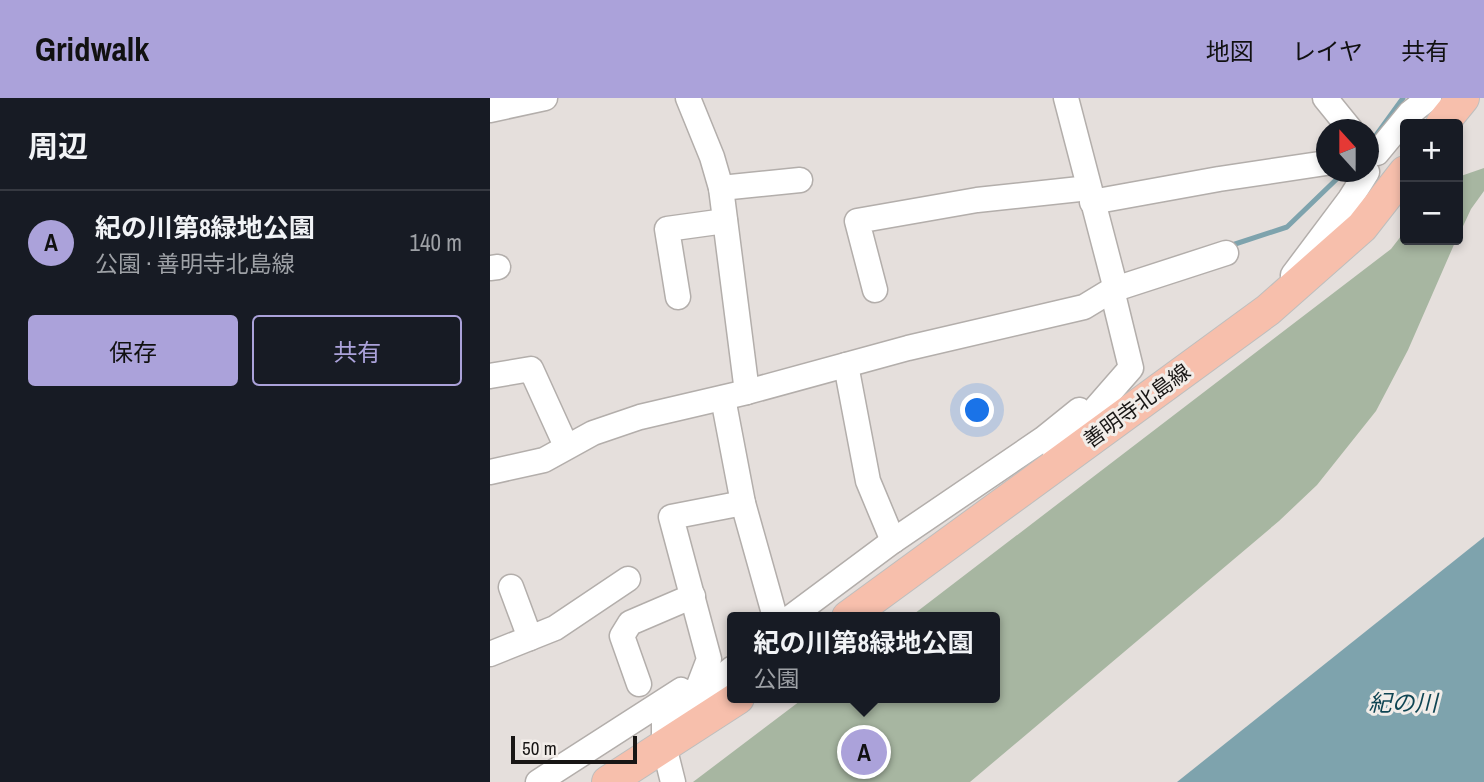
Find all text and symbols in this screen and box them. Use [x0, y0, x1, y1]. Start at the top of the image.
text: Gridwalk [35, 27, 149, 71]
text: 地図 [1206, 35, 1254, 67]
text: レイヤ [1292, 35, 1363, 67]
text: 共有 [1401, 35, 1449, 67]
north arrow [1316, 119, 1379, 182]
map controls [1400, 119, 1463, 245]
button: + [1400, 119, 1463, 182]
text: 周辺 [28, 126, 88, 166]
button: − [1400, 182, 1463, 245]
text: 紀の川第8緑地公園 [95, 210, 315, 245]
text: A [44, 227, 58, 258]
text: 140 m [410, 227, 462, 258]
text: 公園 · 善明寺北島線 [95, 248, 295, 279]
button: 保存 [28, 315, 238, 386]
button: 共有 [252, 315, 462, 386]
street label: 善明寺北島線 [1077, 357, 1196, 454]
your location [960, 393, 994, 427]
popup [727, 612, 1000, 703]
text: 紀の川第8緑地公園 [754, 625, 973, 660]
text: 公園 [754, 663, 800, 694]
water label: 紀の川 [1369, 687, 1441, 718]
pin: A [841, 726, 887, 778]
scale bar [511, 733, 637, 765]
text: 50 m [522, 735, 557, 761]

